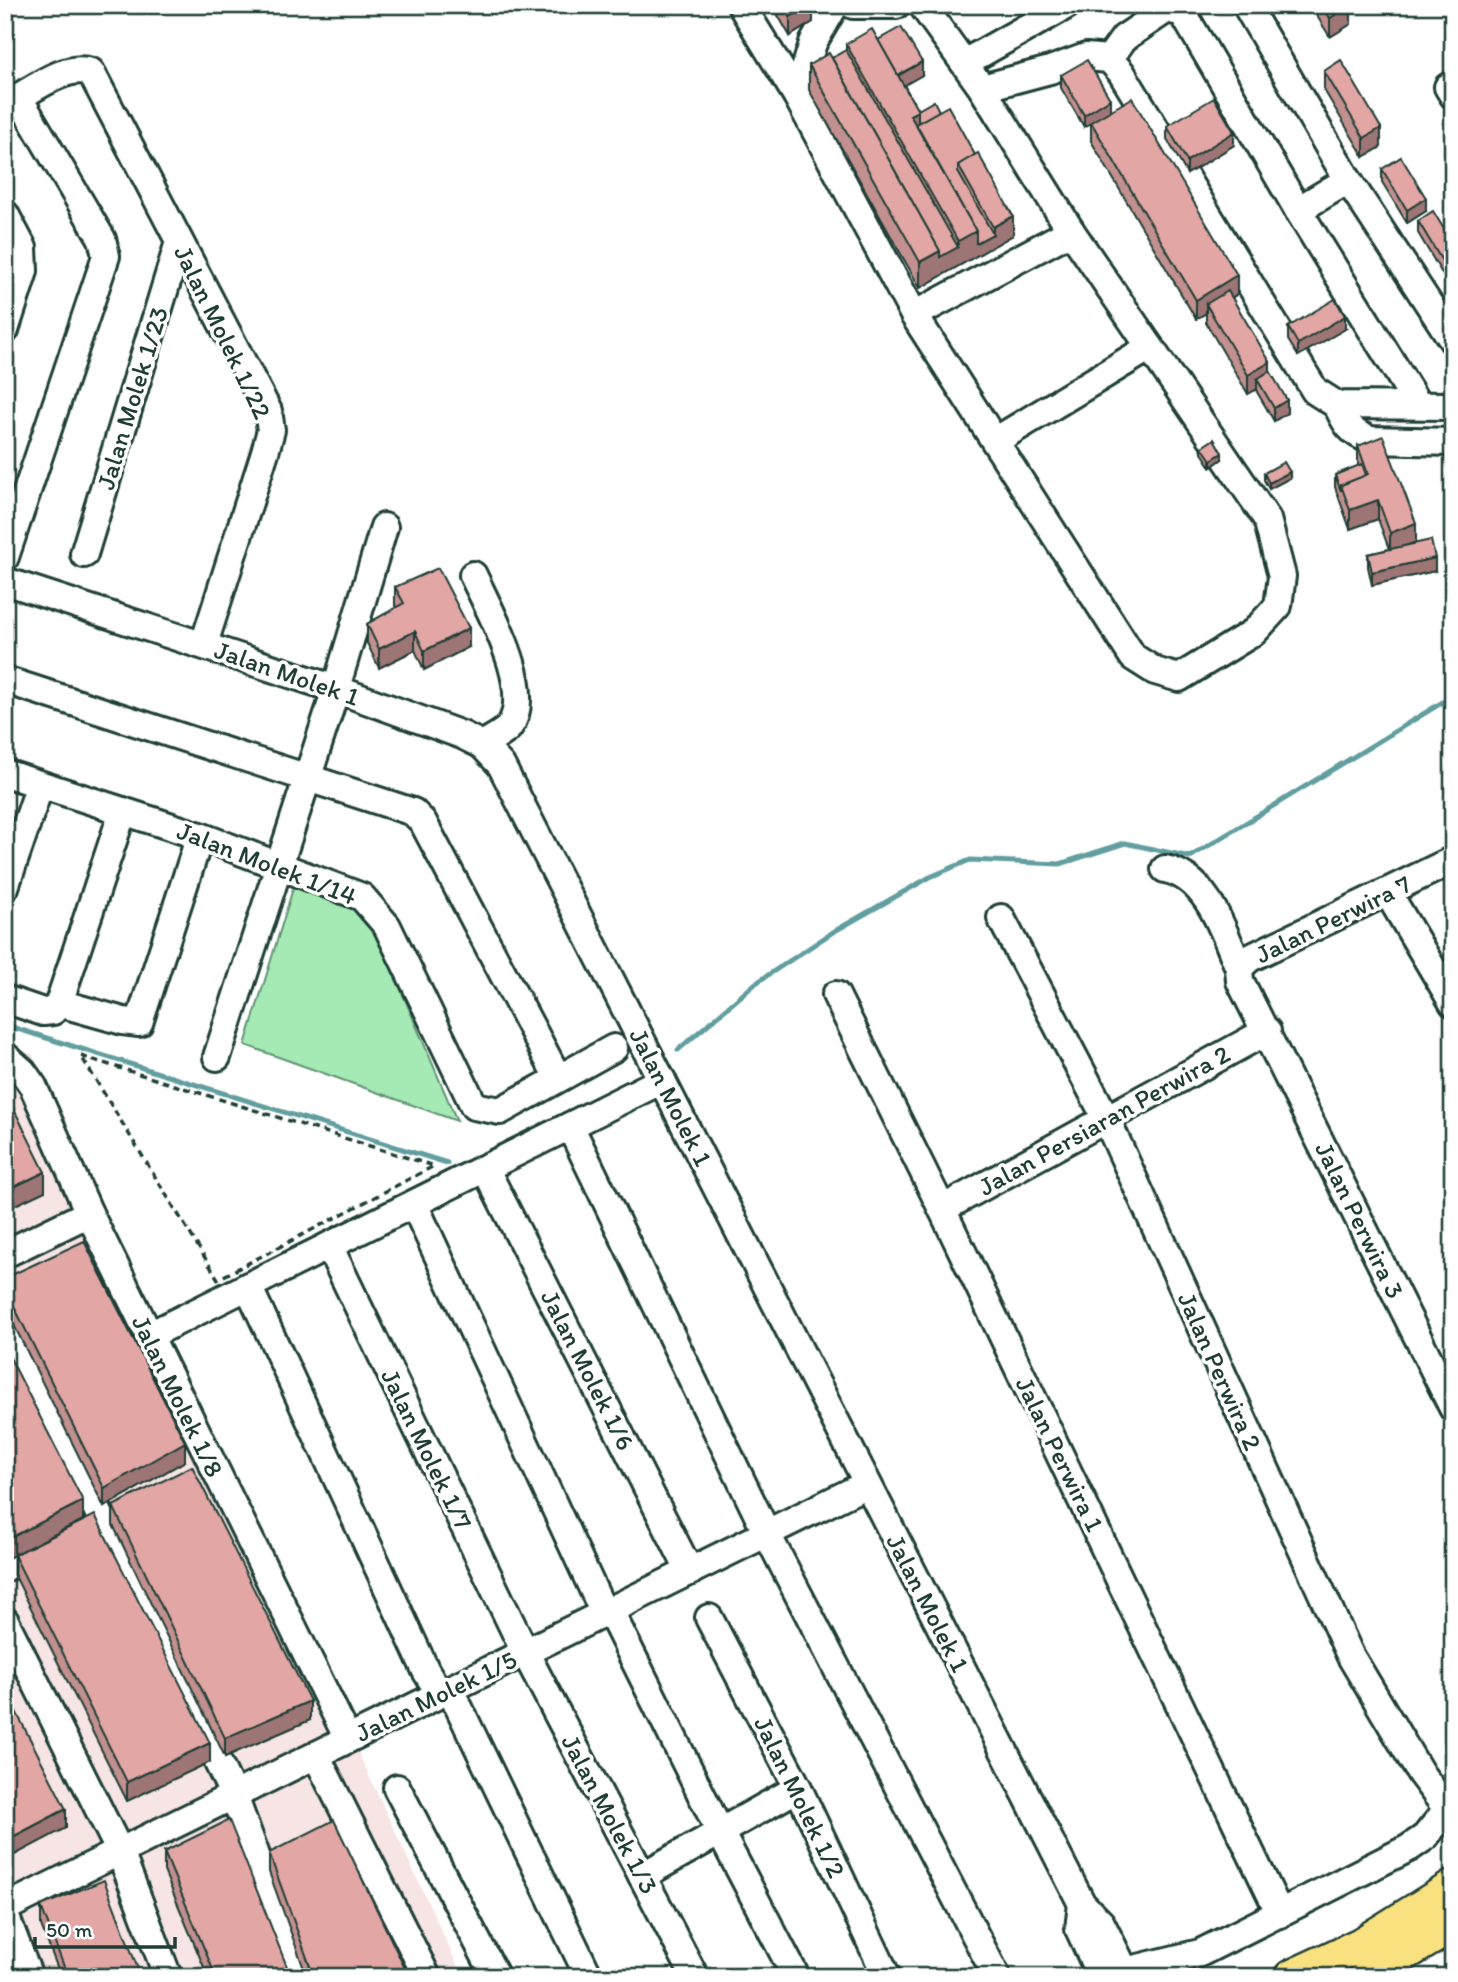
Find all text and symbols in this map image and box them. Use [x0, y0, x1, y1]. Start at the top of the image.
street label: Jalan Molek 1/22 [167, 240, 279, 424]
street label: Jalan Molek 1/23 [89, 303, 175, 493]
street label: Jalan Molek 1 [210, 633, 364, 713]
street label: Jalan Molek 1/14 [173, 814, 362, 912]
street label: Jalan Perwira 7 [1250, 868, 1416, 970]
street label: Jalan Molek 1 [622, 1023, 720, 1171]
street label: Jalan Persiaran Perwira 2 [973, 1037, 1236, 1203]
street label: Jalan Perwira 3 [1308, 1136, 1412, 1304]
street label: Jalan Molek 1/6 [534, 1285, 642, 1455]
street label: Jalan Perwira 2 [1171, 1287, 1269, 1455]
street label: Jalan Molek 1/8 [125, 1310, 231, 1482]
street label: Jalan Molek 1/7 [374, 1363, 480, 1535]
street label: Jalan Perwira 1 [1009, 1371, 1111, 1537]
street label: Jalan Molek 1 [879, 1529, 977, 1677]
street label: Jalan Molek 1/5 [350, 1643, 522, 1749]
street label: Jalan Molek 1/2 [747, 1711, 853, 1883]
street label: Jalan Molek 1/3 [555, 1729, 665, 1899]
scale bar [35, 1905, 175, 1949]
text: 50 m [46, 1917, 93, 1942]

